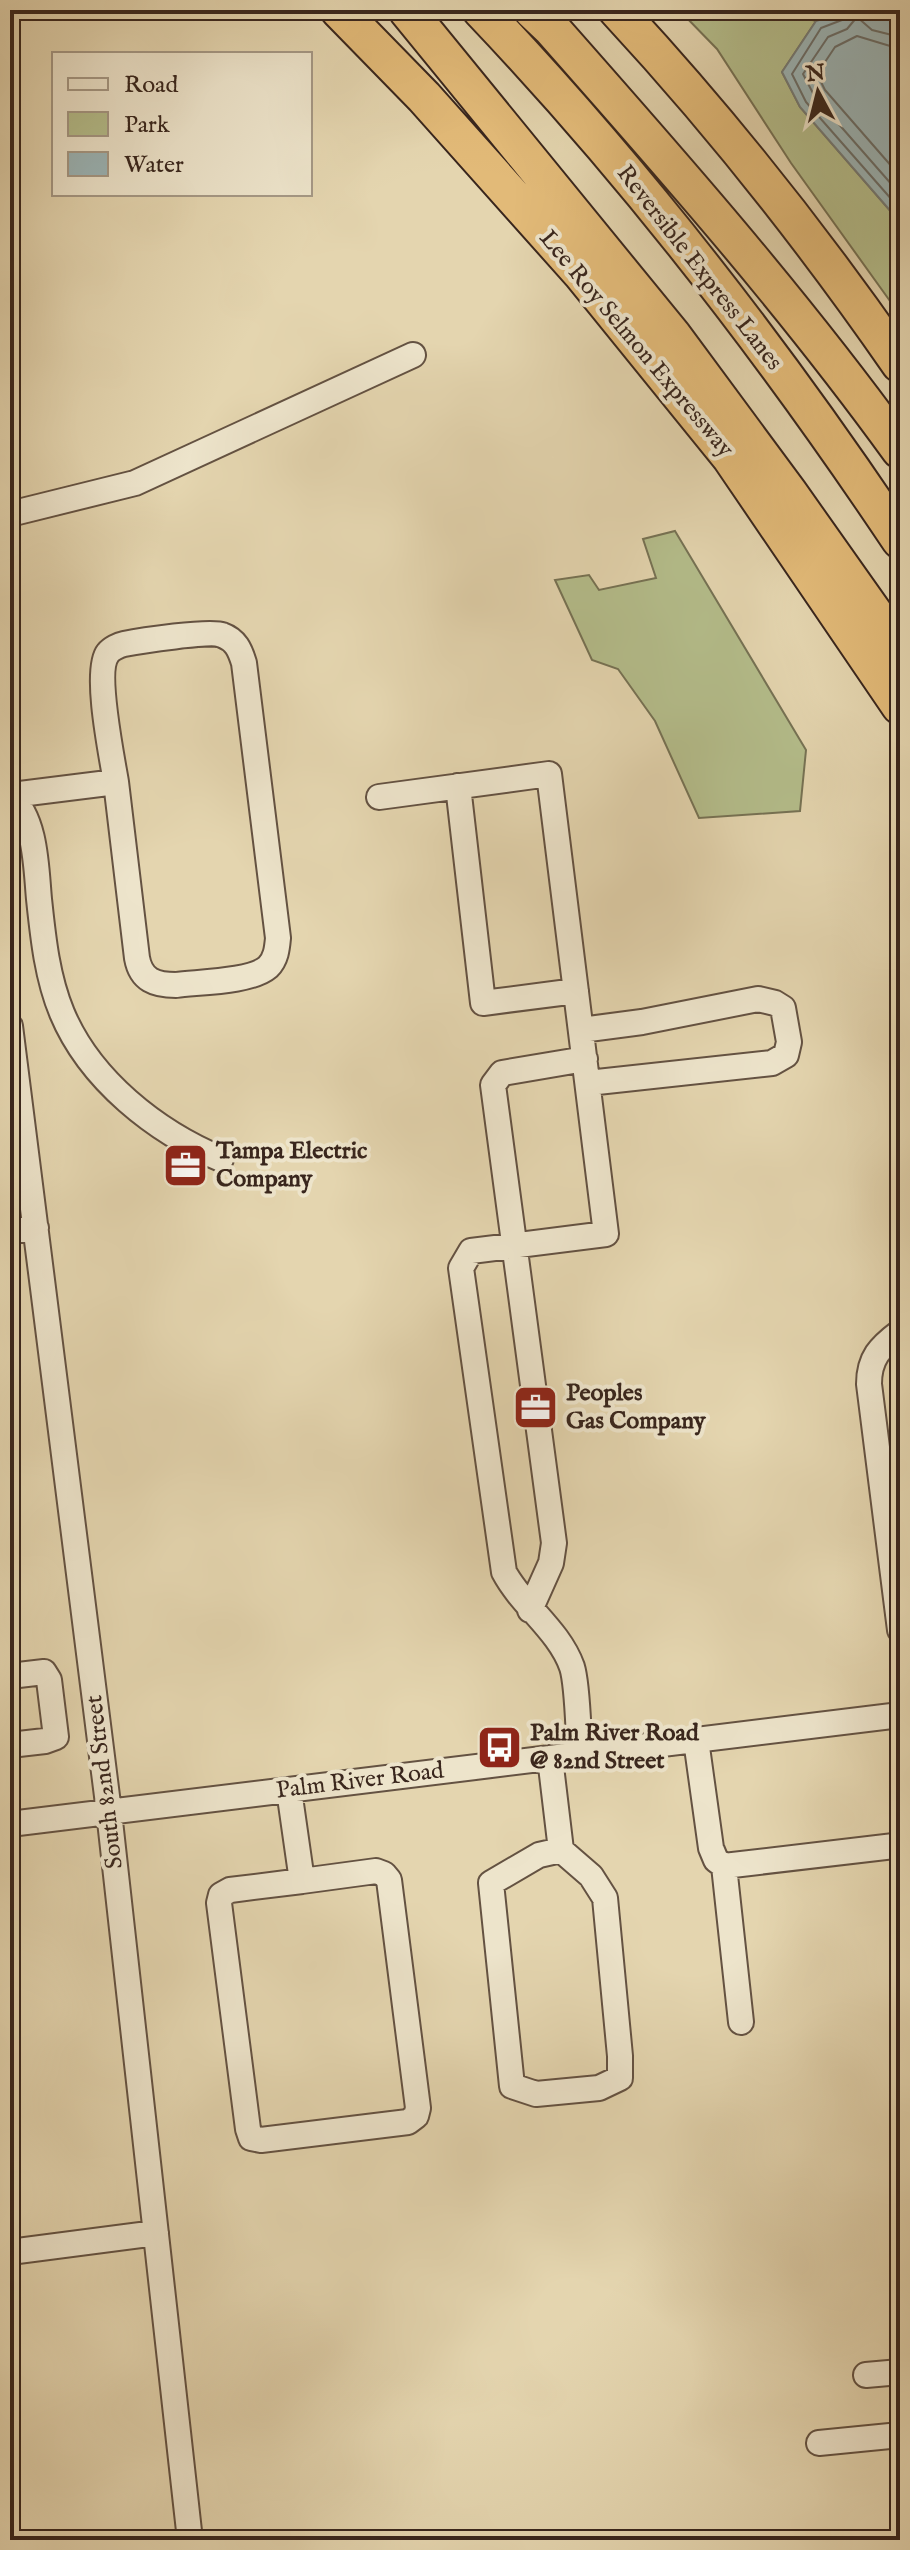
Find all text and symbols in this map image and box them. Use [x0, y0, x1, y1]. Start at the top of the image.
legend [52, 52, 312, 196]
north arrow [778, 52, 858, 132]
text: N [804, 59, 827, 89]
text: Road [124, 70, 178, 101]
text: Park [124, 110, 170, 141]
text: Water [124, 150, 184, 181]
street label: Reversible Express Lanes [609, 159, 789, 377]
street label: Lee Roy Selmon Expressway [532, 224, 740, 464]
place label: Tampa Electric Company [215, 1136, 367, 1195]
office icon: Tampa Electric Company [161, 1141, 209, 1189]
place label: Peoples Gas Company [566, 1378, 707, 1437]
office icon: Peoples Gas Company [511, 1383, 559, 1431]
street label: South 82nd Street [79, 1693, 131, 1871]
place label: Palm River Road @ 82nd Street [530, 1718, 700, 1777]
bus stop icon: Palm River Road @ 82nd Street [475, 1723, 523, 1771]
street label: Palm River Road [274, 1755, 446, 1807]

